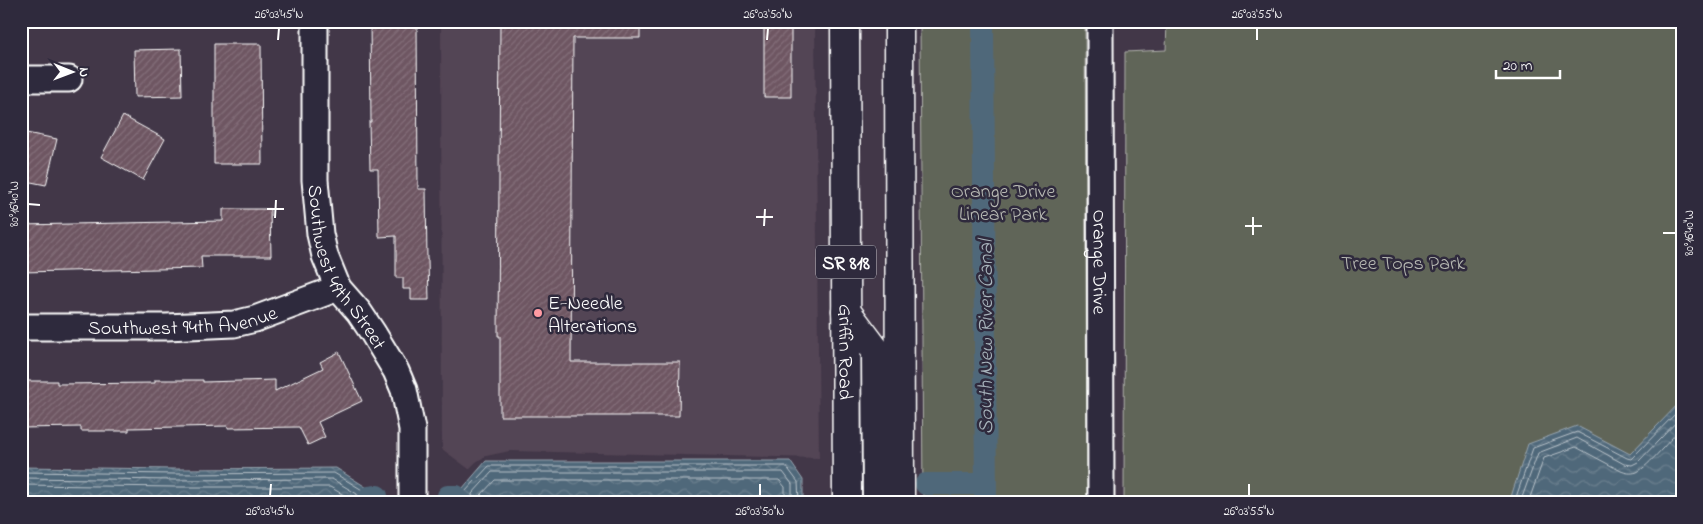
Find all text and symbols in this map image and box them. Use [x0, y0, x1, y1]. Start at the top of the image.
text: 26°03'45"N [255, 6, 303, 24]
text: 26°03'50"N [744, 6, 792, 24]
text: 26°03'55"N [1232, 6, 1282, 24]
north arrow [48, 48, 98, 98]
scale bar [1496, 48, 1559, 80]
text: 20 m [1503, 55, 1533, 77]
text: N [73, 67, 94, 77]
park label: Orange Drive Linear Park [951, 178, 1055, 230]
text: 80°16'40"W [6, 181, 24, 227]
street label: Southwest 49th Street [298, 183, 392, 357]
street label: Orange Drive [1082, 210, 1113, 314]
text: 80°16'40"W [1681, 210, 1699, 256]
water label: South New River Canal [972, 237, 1002, 434]
road number: SR 818 [816, 246, 876, 278]
park label: Tree Tops Park [1341, 250, 1465, 279]
place label: E-Needle Alterations [548, 290, 637, 342]
street label: Southwest 94th Avenue [88, 300, 282, 344]
street label: Griffin Road [829, 304, 859, 400]
marker: E-Needle Alterations [532, 307, 544, 319]
text: 26°03'45"N [246, 503, 294, 521]
text: 26°03'50"N [736, 503, 784, 521]
text: 26°03'55"N [1224, 503, 1274, 521]

